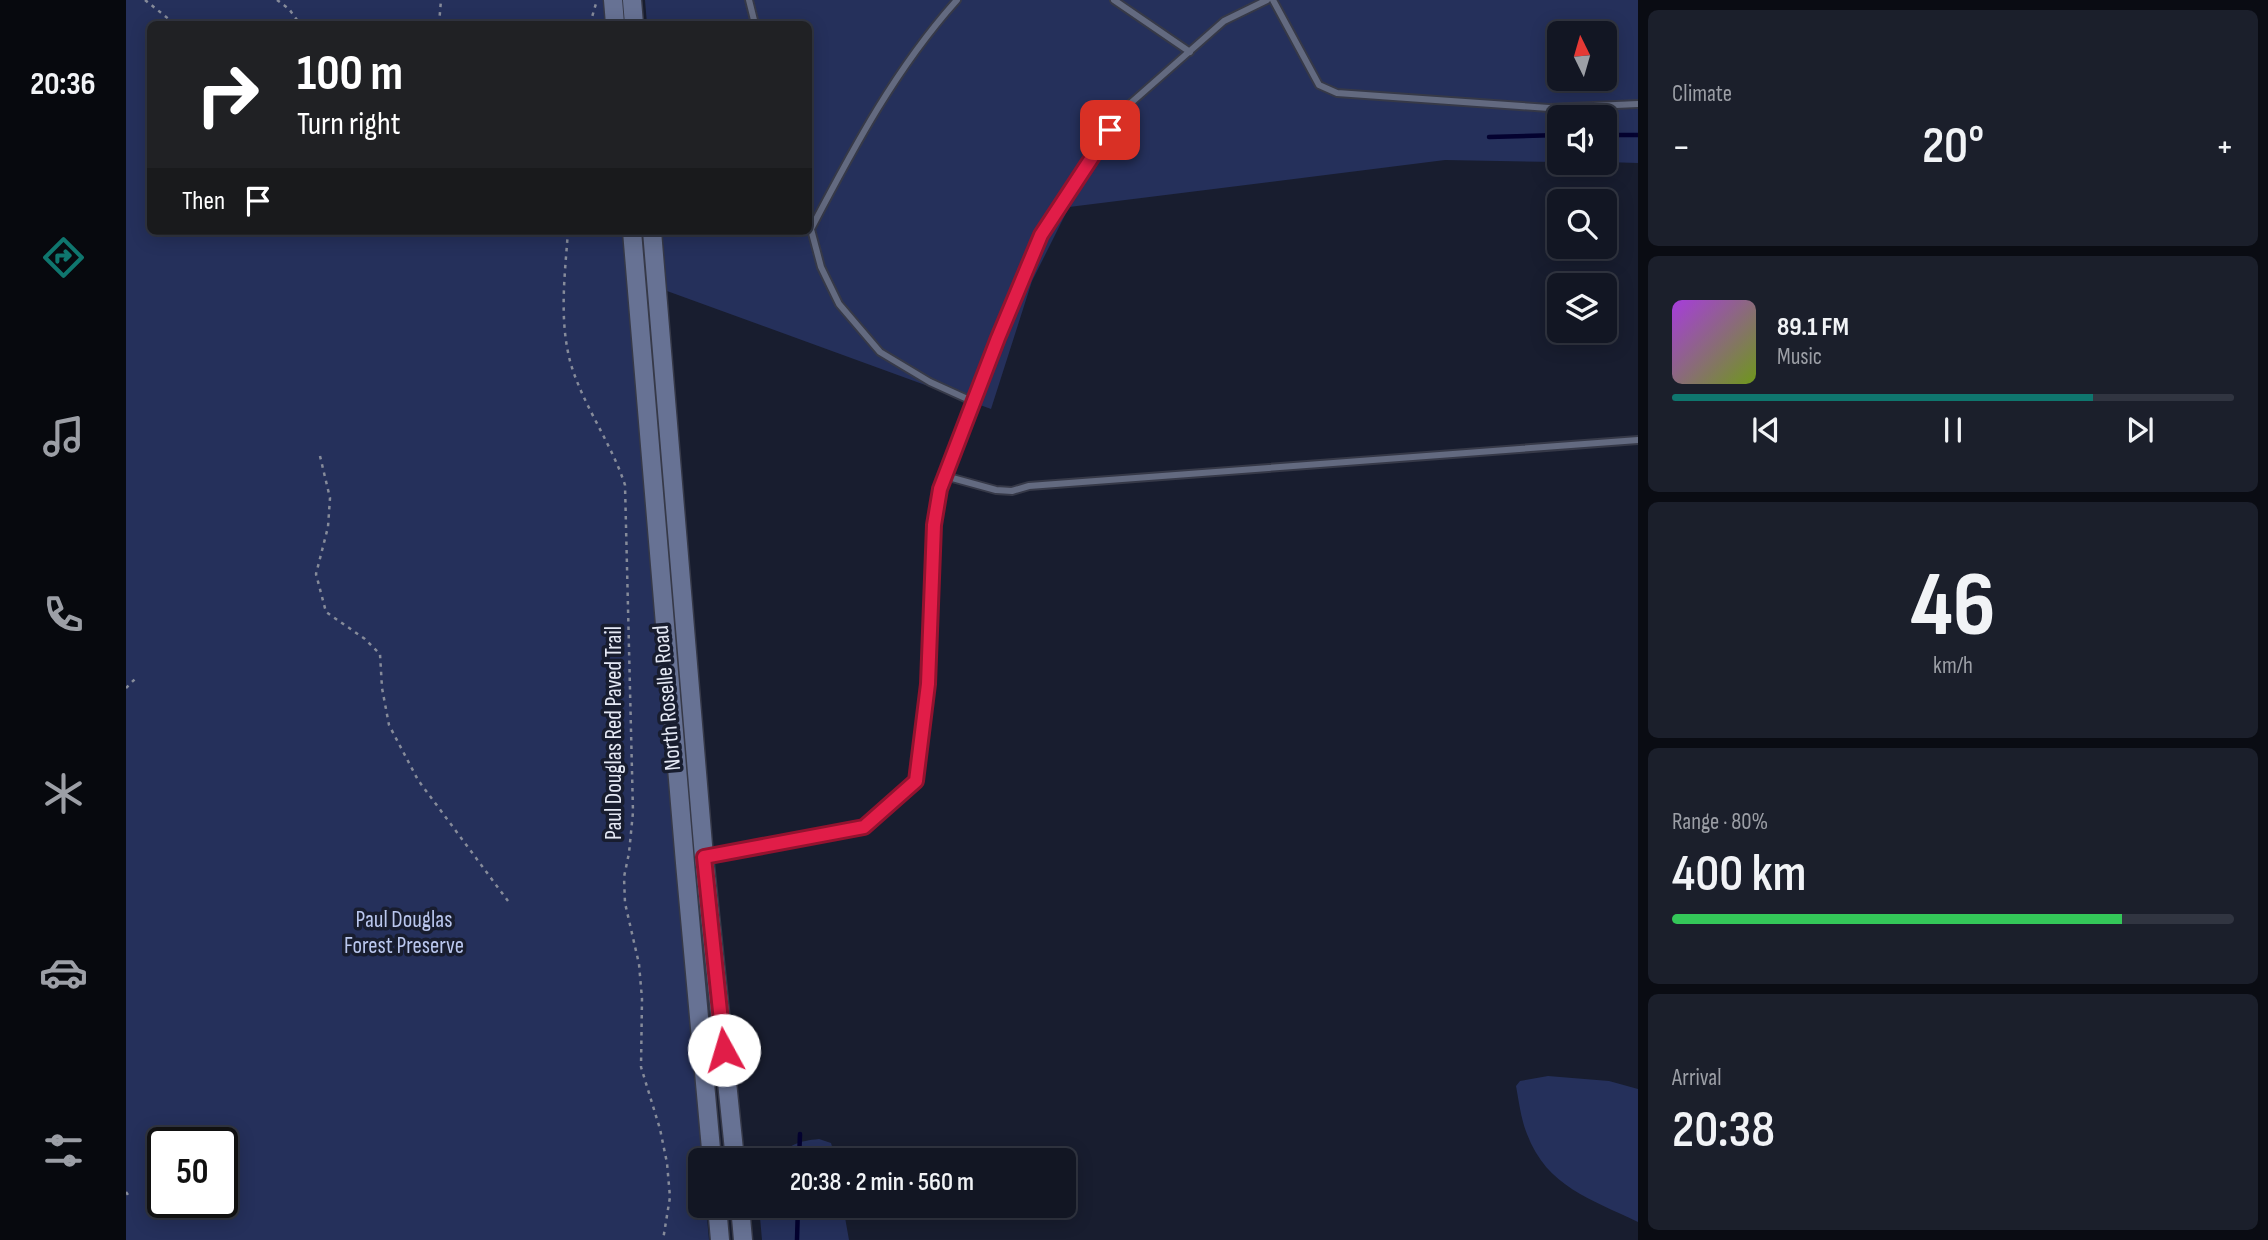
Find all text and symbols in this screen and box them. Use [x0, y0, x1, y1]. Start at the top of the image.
north arrow [1547, 21, 1617, 91]
map controls [1547, 21, 1617, 343]
text: 100 m [297, 45, 403, 104]
icon: right [182, 49, 273, 140]
text: 20:36 [30, 65, 96, 104]
text: Climate [1672, 80, 1732, 108]
pin [1080, 100, 1140, 160]
text: Turn right [297, 105, 401, 144]
button: sound [1547, 105, 1617, 175]
icon: arrive [1091, 111, 1129, 149]
text: 20° [1922, 115, 1984, 178]
text: − [1672, 125, 1691, 170]
text: + [2215, 125, 2234, 170]
icon: arrive [239, 182, 277, 220]
text: Then [182, 186, 225, 217]
button: search [1547, 189, 1617, 259]
icon: directions [39, 233, 88, 282]
button: layers [1547, 273, 1617, 343]
text: 89.1 FM [1777, 312, 1849, 343]
text: Music [1777, 343, 1822, 371]
icon: previous [1747, 411, 1785, 449]
icon: pause [1934, 411, 1972, 449]
icon: next [2121, 411, 2159, 449]
icon: music [39, 412, 88, 461]
text: 46 [1910, 552, 1996, 661]
icon: phone [39, 590, 88, 639]
street label: North Roselle Road [647, 624, 687, 772]
street label: Paul Douglas Red Paved Trail [600, 626, 628, 840]
text: km/h [1933, 652, 1973, 680]
icon: climate [39, 769, 88, 818]
text: Range · 80% [1672, 808, 1768, 836]
text: 400 km [1672, 843, 1807, 906]
park label: Paul Douglas Forest Preserve [344, 906, 464, 960]
icon: car [39, 948, 88, 997]
position arrow [687, 1013, 761, 1087]
text: Arrival [1672, 1064, 1721, 1092]
text: 20:38 [1672, 1099, 1775, 1162]
icon: filters [39, 1126, 88, 1175]
speed limit sign: 50 [147, 1127, 238, 1218]
text: 20:38 · 2 min · 560 m [790, 1167, 974, 1198]

